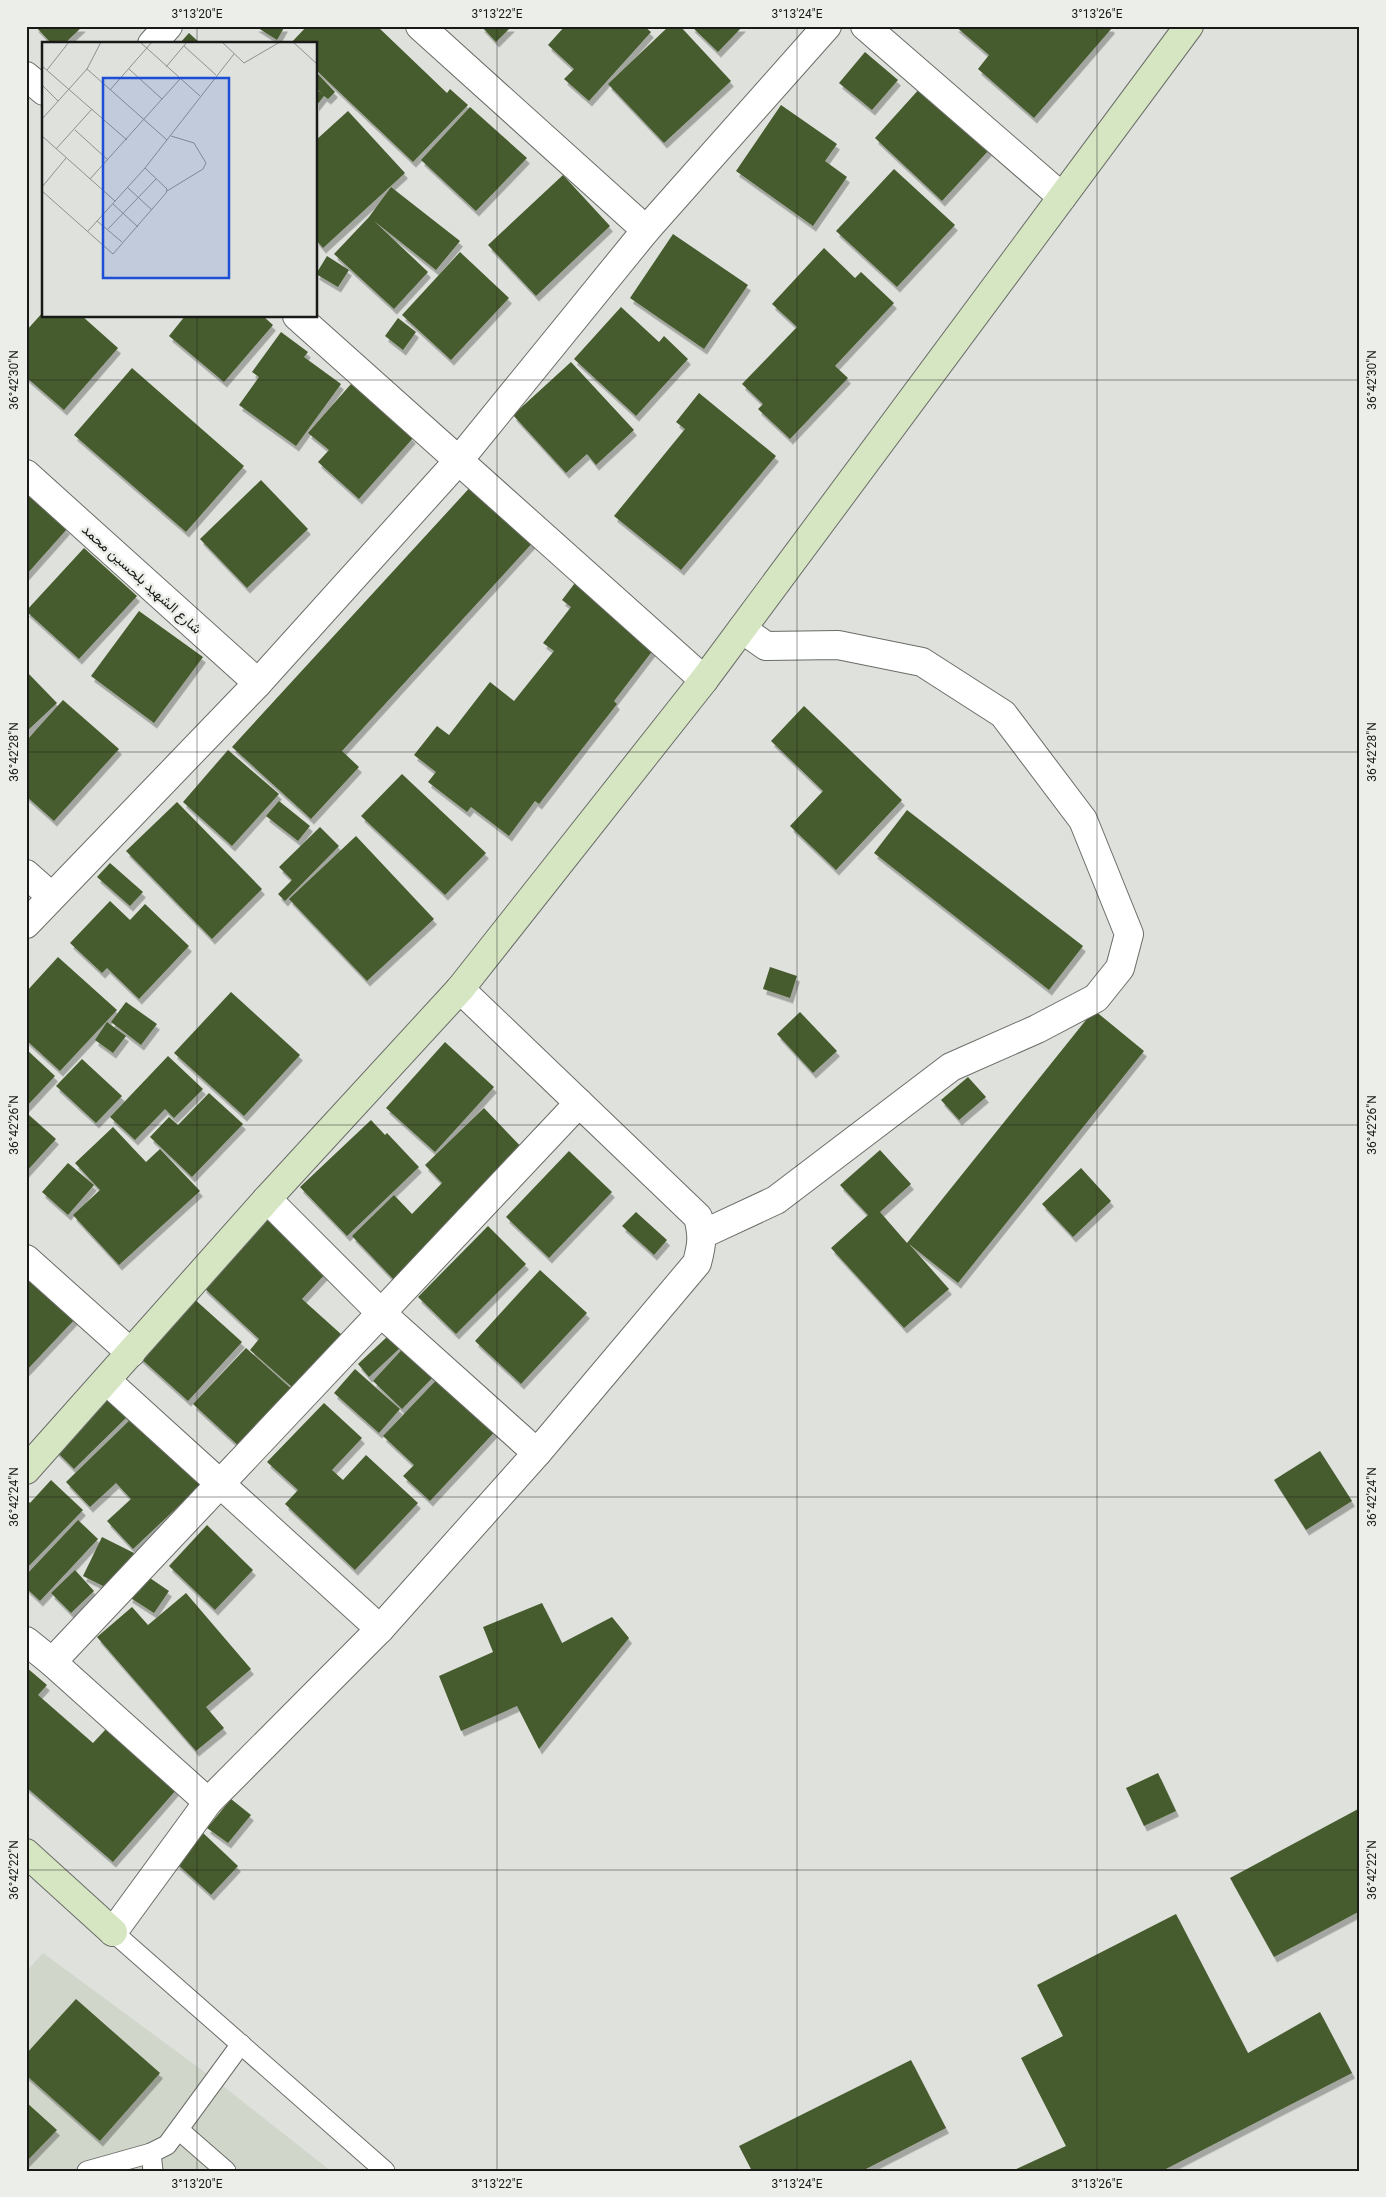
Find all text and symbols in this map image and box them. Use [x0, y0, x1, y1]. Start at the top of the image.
text: 3°13'20"E [172, 7, 223, 21]
text: 3°13'22"E [472, 7, 523, 21]
text: 3°13'24"E [772, 7, 823, 21]
text: 3°13'26"E [1072, 7, 1123, 21]
inset map [42, 42, 318, 318]
text: 36°42'30"N [7, 350, 21, 410]
text: 36°42'30"N [1365, 350, 1379, 410]
street label: شارع الشهيد بلحسين محمد [77, 521, 205, 639]
text: 36°42'28"N [7, 722, 21, 782]
text: 36°42'28"N [1365, 722, 1379, 782]
text: 36°42'26"N [7, 1095, 21, 1155]
text: 36°42'26"N [1365, 1095, 1379, 1155]
text: 36°42'24"N [7, 1467, 21, 1527]
text: 36°42'24"N [1365, 1467, 1379, 1527]
text: 36°42'22"N [7, 1840, 21, 1900]
text: 36°42'22"N [1365, 1840, 1379, 1900]
text: 3°13'20"E [172, 2177, 223, 2191]
text: 3°13'22"E [472, 2177, 523, 2191]
text: 3°13'24"E [772, 2177, 823, 2191]
text: 3°13'26"E [1072, 2177, 1123, 2191]

